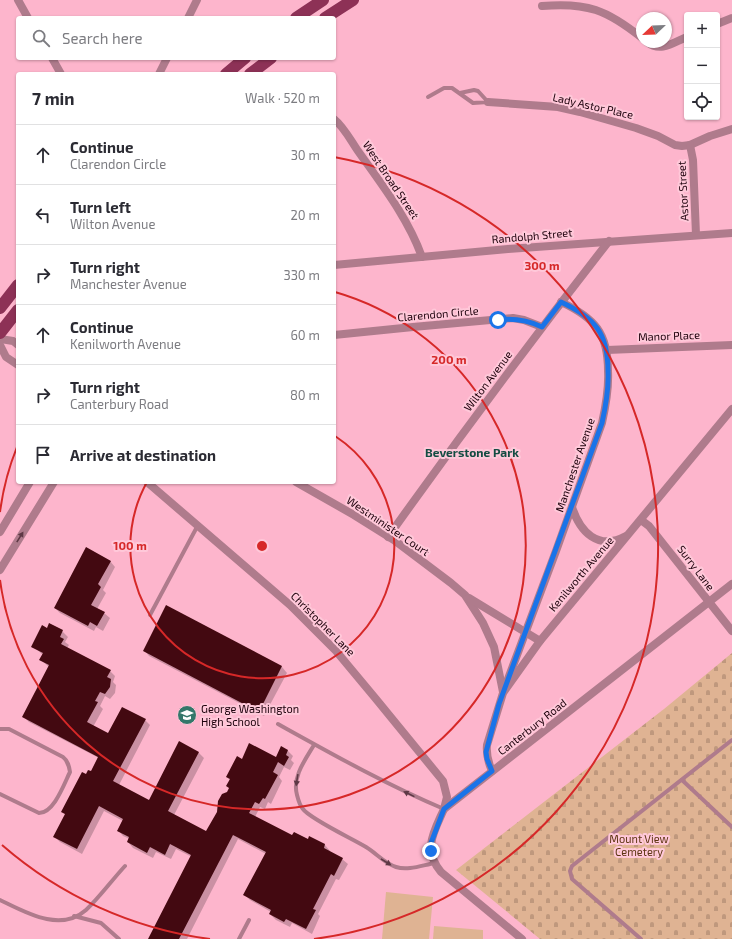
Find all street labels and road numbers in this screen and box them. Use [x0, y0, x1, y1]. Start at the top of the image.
street label: Lady Astor Place [552, 90, 635, 121]
street label: West Broad Street [361, 138, 422, 221]
street label: Astor Street [674, 161, 691, 221]
street label: Randolph Street [491, 226, 573, 246]
street label: Clarendon Circle [397, 303, 479, 324]
street label: Manor Place [638, 328, 700, 343]
street label: Wilton Avenue [461, 348, 515, 413]
street label: Manchester Avenue [552, 416, 597, 514]
street label: Westminister Court [344, 493, 432, 558]
street label: Kenilworth Avenue [545, 533, 616, 614]
street label: Surry Lane [675, 543, 718, 593]
street label: Christopher Lane [289, 589, 358, 658]
street label: Canterbury Road [495, 696, 569, 757]

